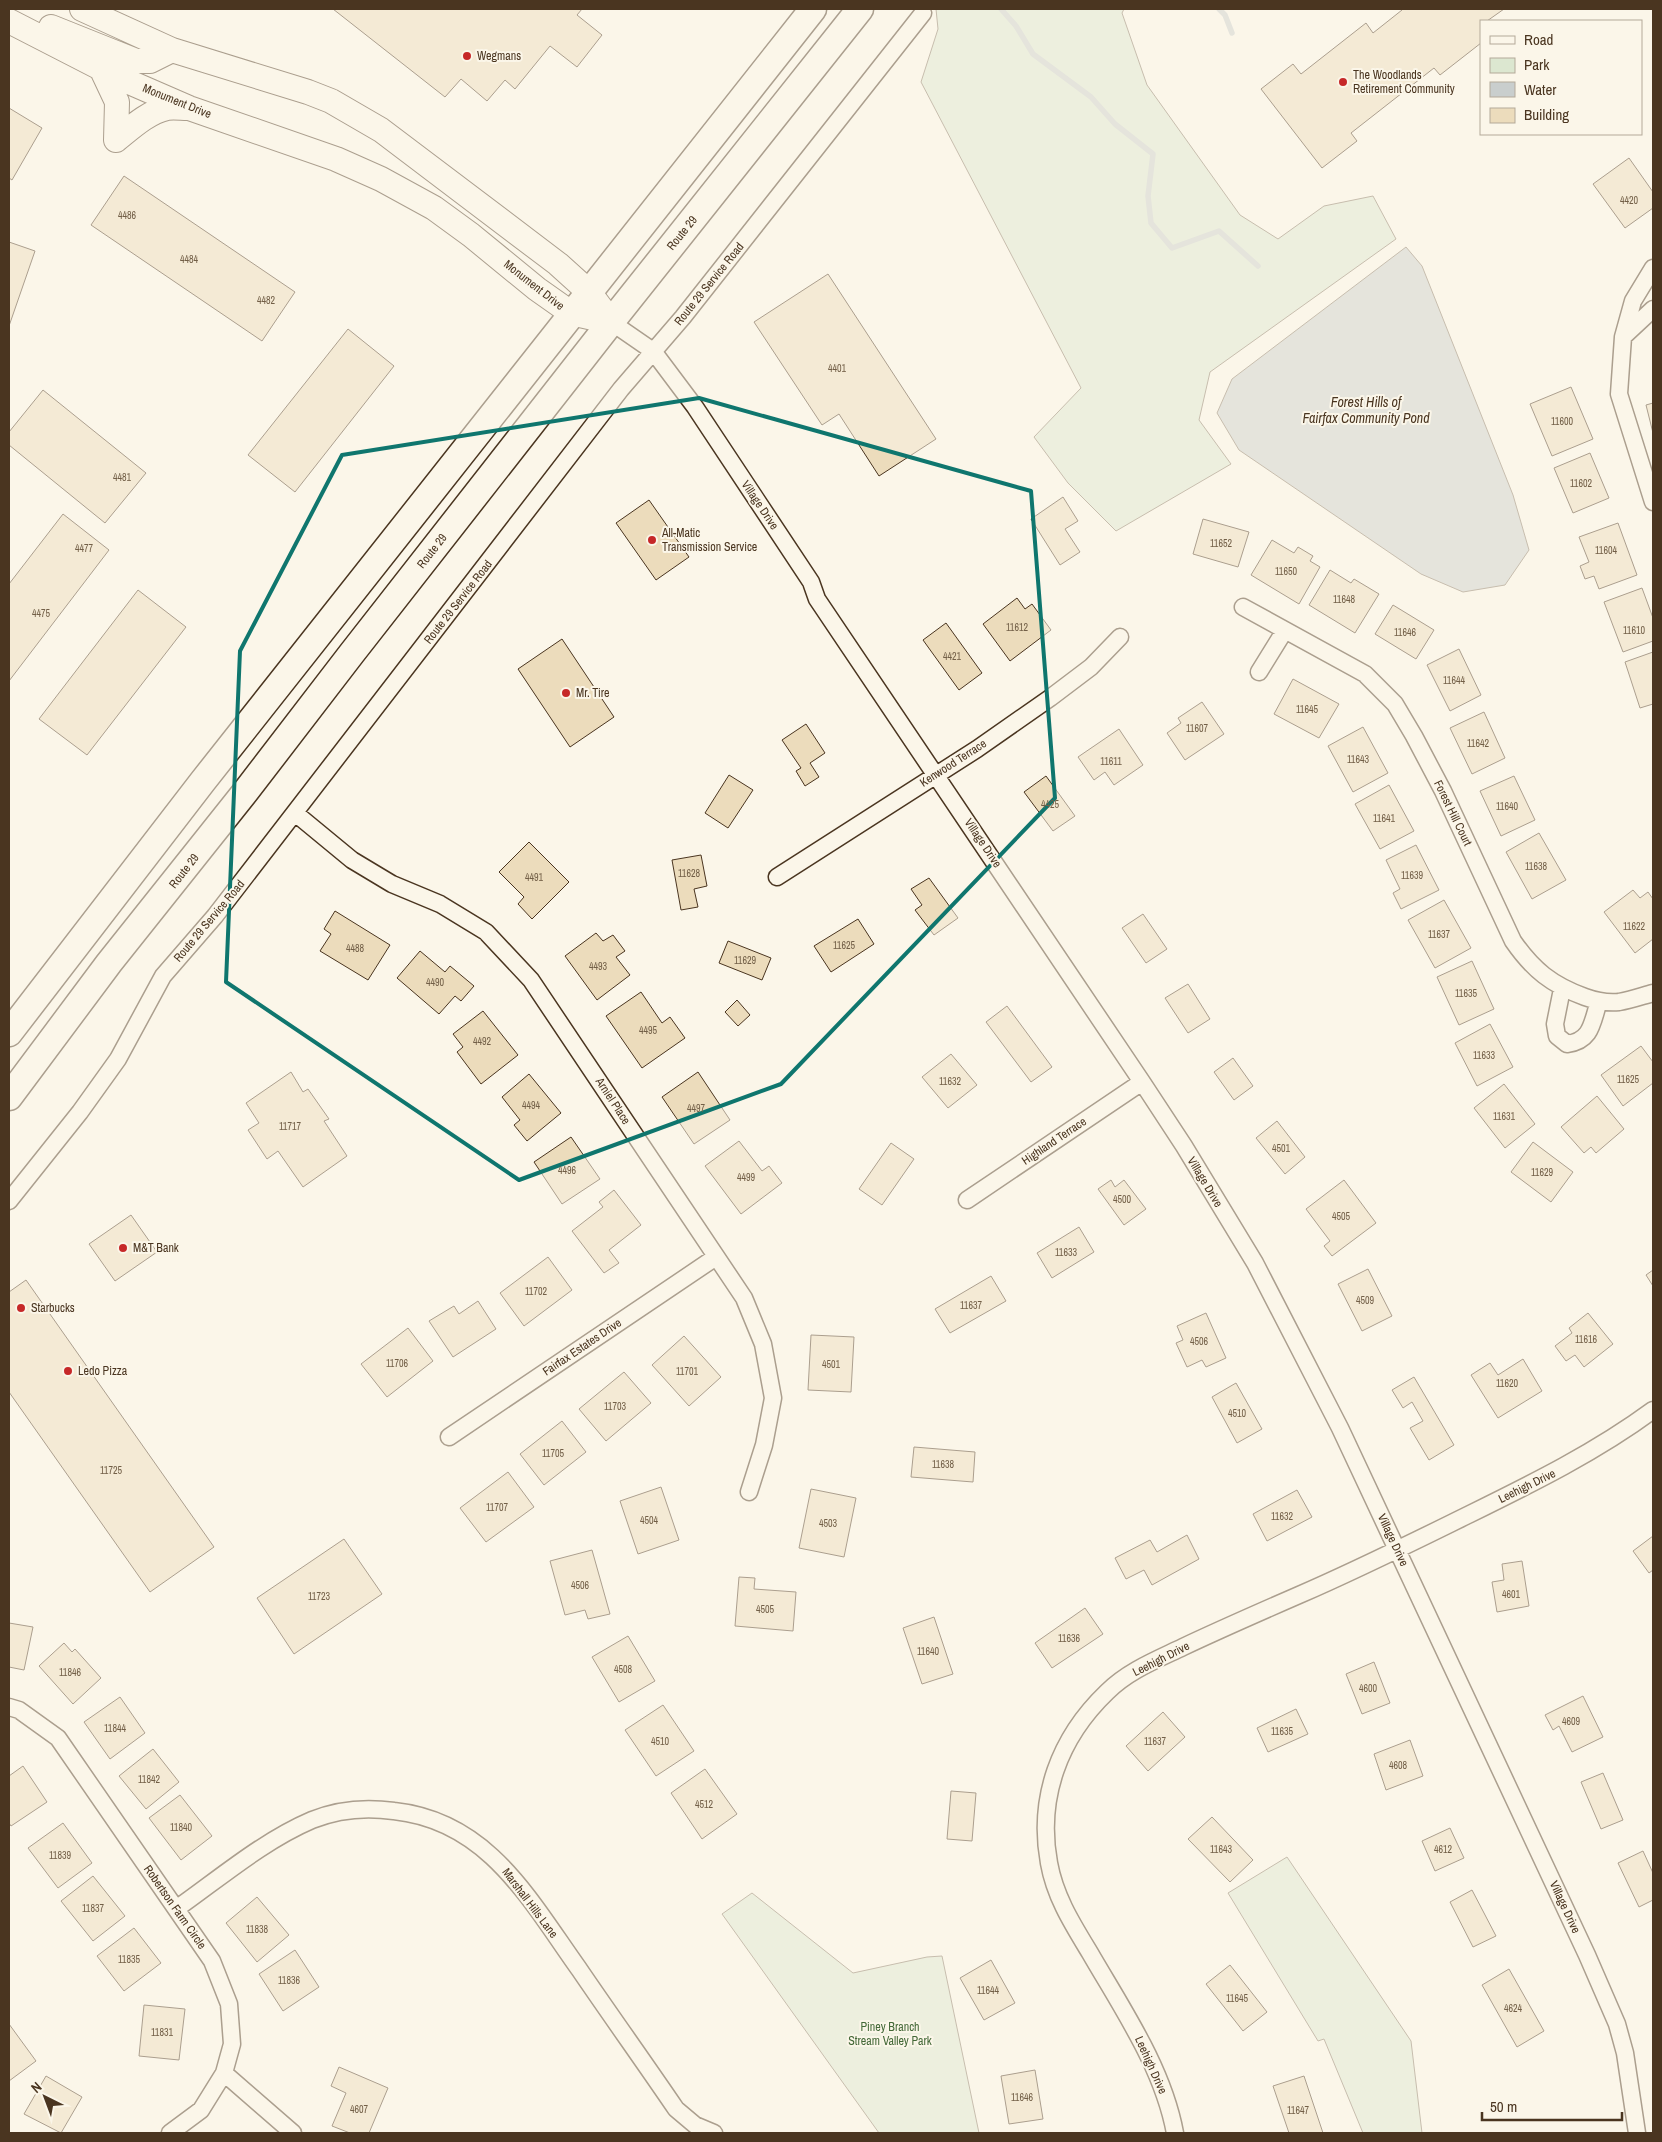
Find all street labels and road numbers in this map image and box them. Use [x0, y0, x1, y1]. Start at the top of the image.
street label: Monument Drive [140, 80, 214, 122]
street label: Route 29 [663, 212, 701, 254]
street label: Route 29 Service Road [671, 239, 747, 329]
street label: Monument Drive [500, 256, 568, 314]
street label: Village Drive [738, 477, 782, 533]
street label: Route 29 [413, 530, 451, 572]
street label: Route 29 Service Road [420, 557, 496, 647]
street label: Kenwood Terrace [917, 735, 989, 791]
street label: Forest Hill Court [1430, 778, 1476, 849]
street label: Village Drive [961, 815, 1005, 871]
street label: Route 29 [165, 850, 203, 892]
street label: Route 29 Service Road [170, 877, 248, 965]
street label: Arniel Place [591, 1074, 634, 1128]
street label: Highland Terrace [1019, 1113, 1089, 1169]
street label: Village Drive [1184, 1154, 1226, 1210]
street label: Fairfax Estates Drive [539, 1315, 625, 1379]
street label: Leehigh Drive [1496, 1465, 1558, 1507]
street label: Village Drive [1374, 1511, 1412, 1569]
street label: Leehigh Drive [1130, 1638, 1192, 1680]
street label: Robertson Farm Circle [140, 1862, 210, 1952]
street label: Marshall Hills Lane [498, 1865, 562, 1941]
street label: Village Drive [1546, 1878, 1584, 1936]
street label: Leehigh Drive [1131, 2034, 1171, 2096]

